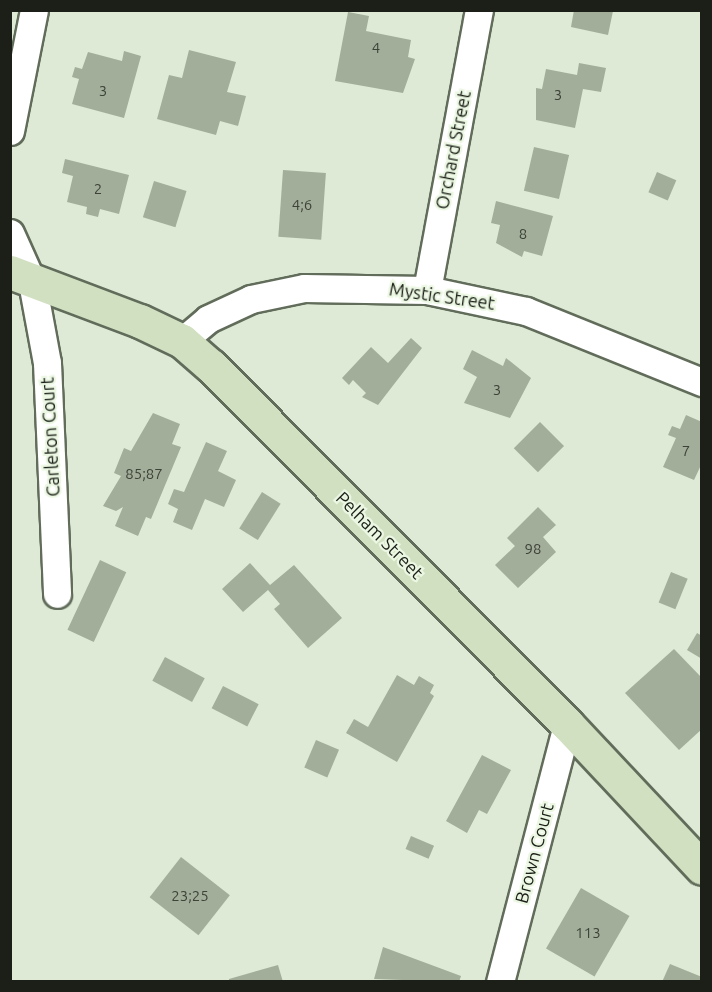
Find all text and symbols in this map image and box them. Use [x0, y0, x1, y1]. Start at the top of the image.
house number: 4 [372, 39, 380, 57]
house number: 3 [99, 82, 107, 100]
house number: 3 [554, 86, 562, 104]
street label: Orchard Street [431, 89, 475, 211]
house number: 2 [94, 180, 102, 198]
house number: 4;6 [292, 196, 312, 214]
house number: 8 [519, 225, 527, 243]
street label: Mystic Street [388, 278, 496, 314]
street label: Carleton Court [36, 377, 64, 497]
house number: 3 [493, 381, 501, 399]
house number: 7 [682, 442, 690, 460]
house number: 85;87 [125, 465, 163, 483]
street label: Pelham Street [332, 487, 428, 583]
house number: 98 [525, 540, 541, 558]
street label: Brown Court [510, 801, 558, 905]
house number: 23;25 [171, 887, 209, 905]
house number: 113 [575, 924, 601, 942]

